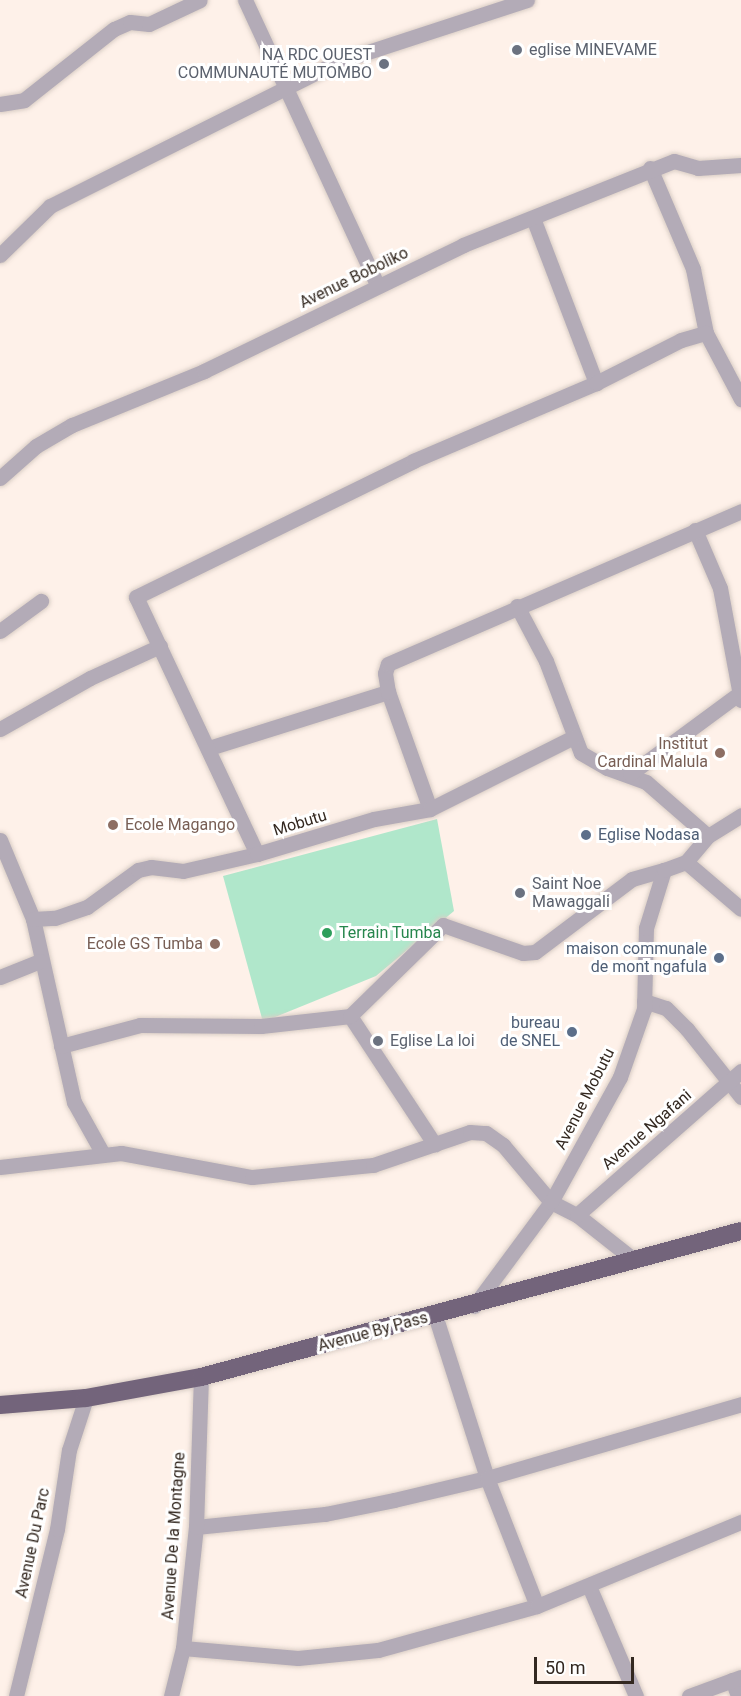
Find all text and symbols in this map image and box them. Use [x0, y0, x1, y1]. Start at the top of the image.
place label: eglise MINEVAME [529, 40, 657, 60]
marker: eglise MINEVAME [510, 43, 524, 57]
place label: NA RDC OUEST COMMUNAUTÉ MUTOMBO [178, 45, 372, 83]
marker: NA RDC OUEST COMMUNAUTÉ MUTOMBO [377, 57, 391, 71]
street label: Avenue Boboliko [297, 243, 411, 313]
place label: Institut Cardinal Malula [597, 734, 708, 772]
marker: Institut Cardinal Malula [713, 746, 727, 760]
street label: Mobutu [271, 806, 329, 840]
place label: Ecole Magango [125, 815, 235, 835]
marker: Ecole Magango [106, 818, 120, 832]
place label: Eglise Nodasa [598, 825, 700, 845]
marker: Eglise Nodasa [579, 828, 593, 842]
place label: Saint Noe Mawaggali [532, 874, 610, 912]
marker: Saint Noe Mawaggali [513, 886, 527, 900]
place label: Terrain Tumba [339, 923, 442, 943]
marker: Terrain Tumba [320, 926, 334, 940]
place label: Ecole GS Tumba [87, 934, 203, 954]
marker: Ecole GS Tumba [208, 937, 222, 951]
place label: maison communale de mont ngafula [566, 939, 707, 977]
marker: maison communale de mont ngafula [712, 951, 726, 965]
place label: bureau de SNEL [500, 1013, 560, 1051]
marker: bureau de SNEL [565, 1025, 579, 1039]
place label: Eglise La loi [390, 1031, 475, 1051]
marker: Eglise La loi [371, 1034, 385, 1048]
street label: Avenue Mobutu [551, 1045, 619, 1153]
street label: Avenue Ngafani [598, 1086, 696, 1174]
street label: Avenue By Pass [316, 1308, 430, 1356]
street label: Avenue De la Montagne [159, 1452, 189, 1620]
street label: Avenue Du Parc [12, 1486, 54, 1600]
scale bar [537, 1645, 638, 1683]
text: 50 m [545, 1657, 585, 1678]

